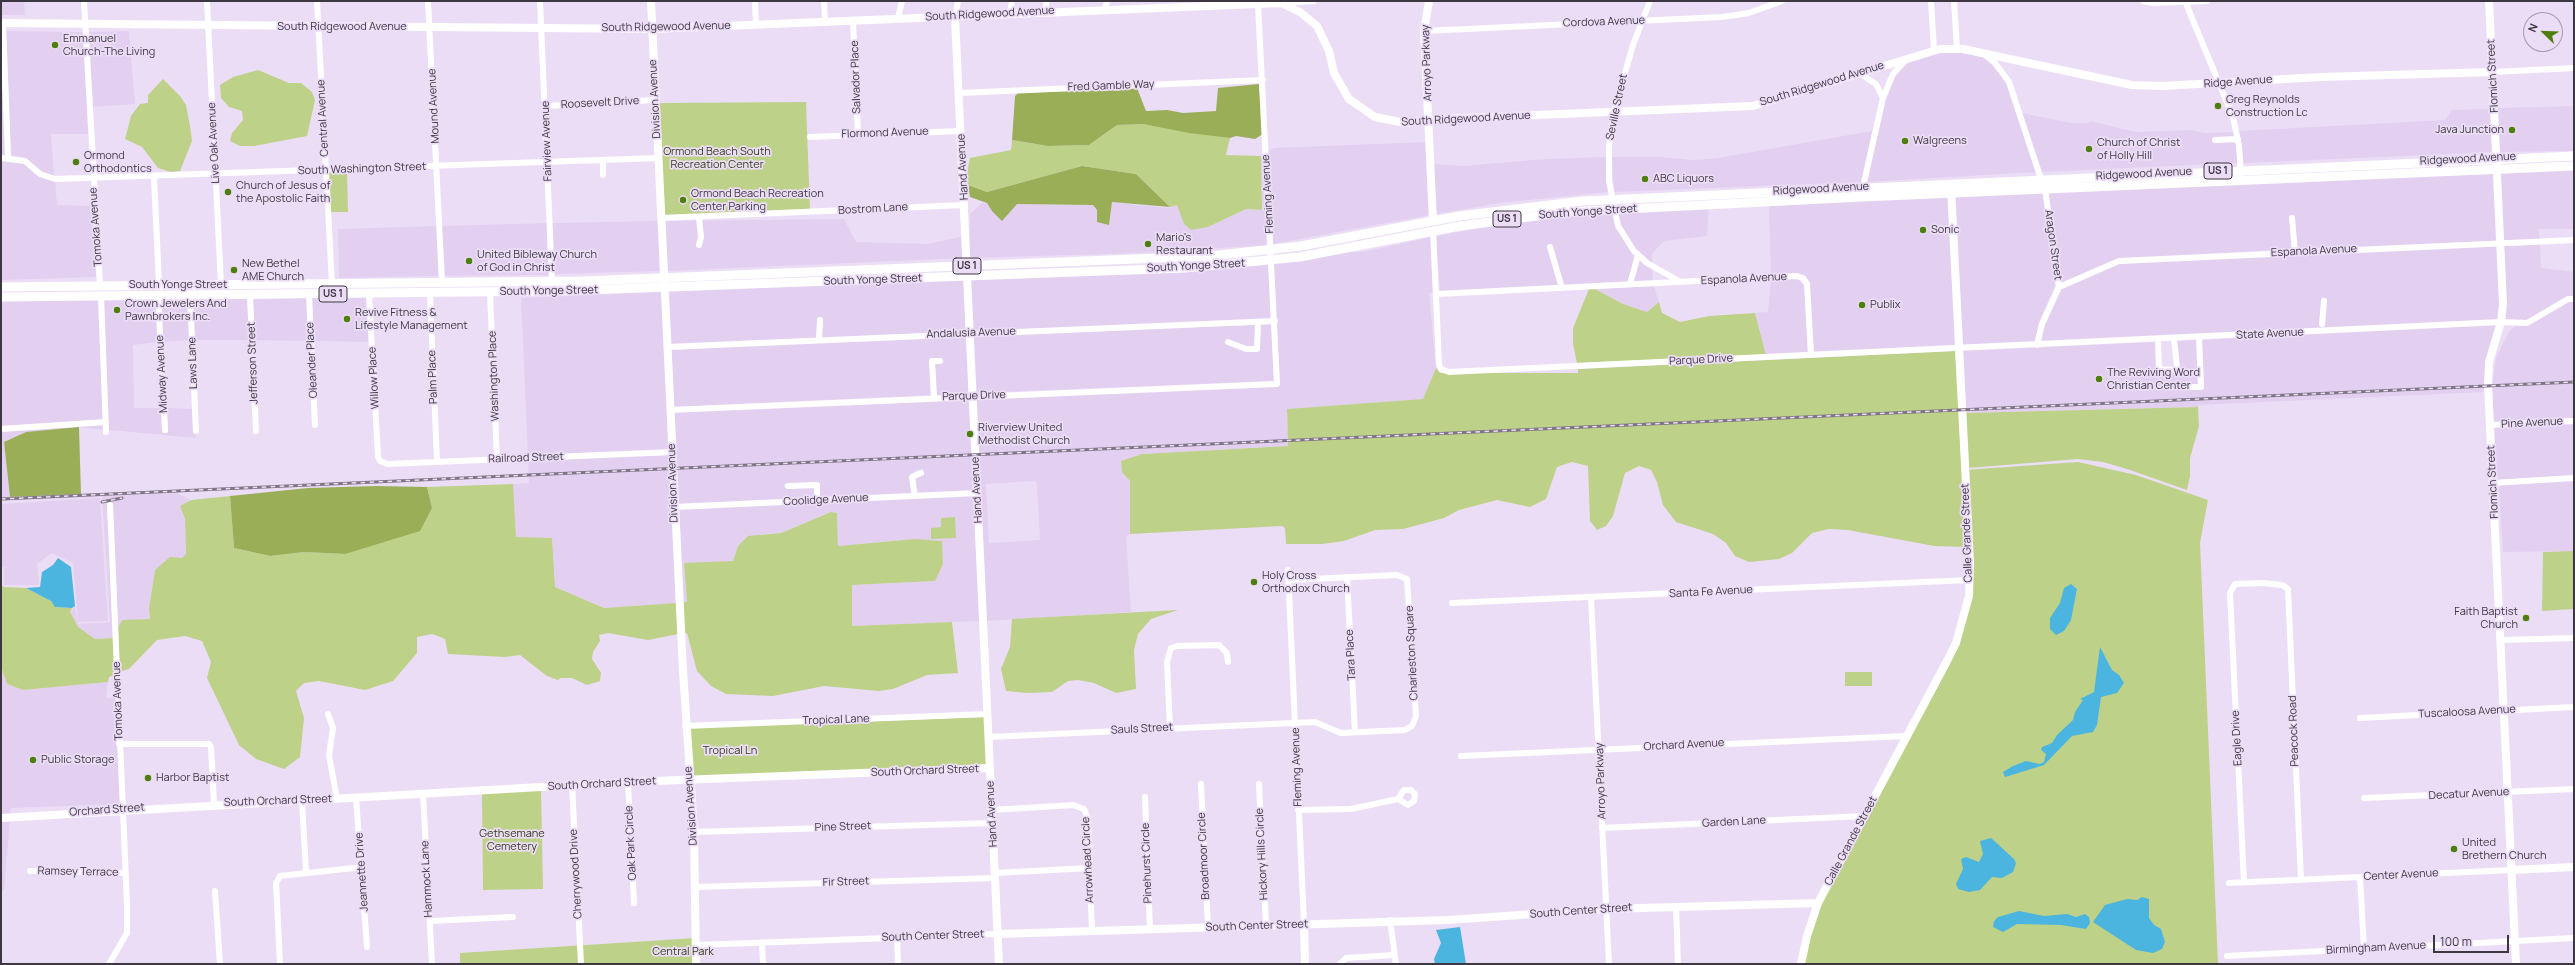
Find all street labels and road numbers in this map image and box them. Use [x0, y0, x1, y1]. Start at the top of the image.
street label: South Ridgewood Avenue [925, 4, 1055, 24]
street label: Cordova Avenue [1563, 14, 1645, 30]
street label: South Ridgewood Avenue [601, 19, 731, 35]
street label: South Ridgewood Avenue [277, 20, 407, 34]
street label: Arroyo Parkway [1419, 24, 1435, 102]
street label: Flomich Street [2484, 39, 2502, 113]
street label: Salvador Place [848, 40, 864, 114]
street label: Division Avenue [646, 59, 664, 139]
street label: South Ridgewood Avenue [1758, 59, 1886, 109]
street label: Mound Avenue [425, 68, 443, 144]
street label: Seville Street [1604, 73, 1630, 141]
street label: Ridge Avenue [2203, 73, 2273, 91]
street label: Fred Gamble Way [1067, 78, 1155, 94]
street label: Central Avenue [314, 79, 332, 157]
street label: Roosevelt Drive [560, 94, 640, 112]
street label: Fairview Avenue [539, 100, 555, 182]
street label: Live Oak Avenue [205, 102, 223, 184]
street label: South Ridgewood Avenue [1401, 109, 1531, 129]
street label: Flormond Avenue [841, 125, 929, 141]
street label: Hand Avenue [955, 133, 971, 201]
street label: Ridgewood Avenue [2420, 150, 2516, 168]
street label: Fleming Avenue [1259, 154, 1277, 234]
street label: South Washington Street [298, 160, 426, 178]
road number: US 1 [2204, 163, 2232, 179]
street label: Ridgewood Avenue [2096, 165, 2192, 183]
street label: Ridgewood Avenue [1773, 180, 1869, 198]
street label: Tomoka Avenue [87, 187, 105, 267]
street label: Bostrom Lane [838, 201, 908, 217]
street label: South Yonge Street [1538, 202, 1638, 222]
street label: Aragon Street [2042, 209, 2064, 281]
road number: US 1 [1493, 211, 1521, 227]
street label: Espanola Avenue [2271, 242, 2357, 260]
street label: South Yonge Street [1146, 257, 1246, 275]
road number: US 1 [953, 258, 981, 274]
street label: Espanola Avenue [1701, 270, 1787, 288]
street label: South Yonge Street [823, 272, 923, 288]
street label: South Yonge Street [129, 278, 227, 292]
street label: South Yonge Street [500, 284, 598, 298]
road number: US 1 [319, 286, 347, 302]
street label: Jefferson Street [245, 322, 261, 404]
street label: Oleander Place [303, 322, 321, 398]
street label: Andalusia Avenue [926, 325, 1016, 341]
street label: State Avenue [2236, 326, 2304, 342]
street label: Washington Place [486, 330, 502, 422]
street label: Midway Avenue [153, 335, 171, 413]
street label: Laws Lane [185, 337, 201, 389]
street label: Willow Place [366, 347, 382, 409]
street label: Palm Place [425, 350, 441, 404]
street label: Parque Drive [1669, 352, 1733, 368]
street label: Parque Drive [942, 388, 1006, 404]
street label: Pine Avenue [2501, 415, 2563, 431]
street label: Division Avenue [665, 443, 681, 523]
street label: Flomich Street [2484, 445, 2502, 519]
street label: Railroad Street [488, 450, 564, 466]
street label: Hand Avenue [969, 456, 985, 524]
street label: Calle Grande Street [1959, 483, 1975, 583]
street label: Coolidge Avenue [783, 491, 869, 509]
street label: Santa Fe Avenue [1669, 583, 1753, 601]
street label: Charleston Square [1403, 605, 1421, 701]
street label: Tara Place [1343, 629, 1359, 681]
street label: Tomoka Avenue [110, 661, 126, 741]
street label: Peacock Road [2286, 695, 2302, 767]
street label: Tuscaloosa Avenue [2418, 703, 2516, 721]
street label: Eagle Drive [2229, 710, 2245, 766]
street label: Tropical Lane [802, 712, 870, 728]
street label: Sauls Street [1111, 721, 1173, 737]
street label: Fleming Avenue [1289, 727, 1305, 807]
street label: Orchard Avenue [1643, 736, 1725, 754]
street label: Arroyo Parkway [1593, 742, 1609, 820]
street label: South Orchard Street [871, 763, 979, 779]
street label: Division Avenue [682, 766, 700, 846]
street label: South Orchard Street [548, 775, 656, 793]
street label: Hand Avenue [984, 780, 1000, 848]
street label: Decatur Avenue [2428, 785, 2510, 803]
street label: South Orchard Street [224, 793, 332, 809]
street label: Calle Grande Street [1822, 794, 1880, 888]
street label: Orchard Street [69, 801, 145, 819]
street label: Oak Park Circle [622, 805, 640, 881]
street label: Hickory Hills Circle [1253, 808, 1271, 900]
street label: Broadmoor Circle [1195, 812, 1213, 900]
street label: Garden Lane [1702, 814, 1766, 830]
street label: Arrowhead Circle [1079, 817, 1097, 903]
street label: Pine Street [814, 819, 872, 835]
street label: Pinehurst Circle [1139, 823, 1155, 903]
street label: Cherrywood Drive [567, 829, 585, 919]
street label: Jeannette Drive [353, 832, 371, 912]
street label: Hammock Lane [418, 840, 436, 918]
street label: Ramsey Terrace [38, 865, 118, 879]
street label: Center Avenue [2363, 866, 2439, 884]
street label: Fir Street [822, 875, 870, 889]
street label: South Center Street [1529, 901, 1633, 921]
street label: South Center Street [1205, 918, 1309, 934]
street label: South Center Street [881, 928, 985, 944]
street label: Birmingham Avenue [2326, 939, 2426, 957]

